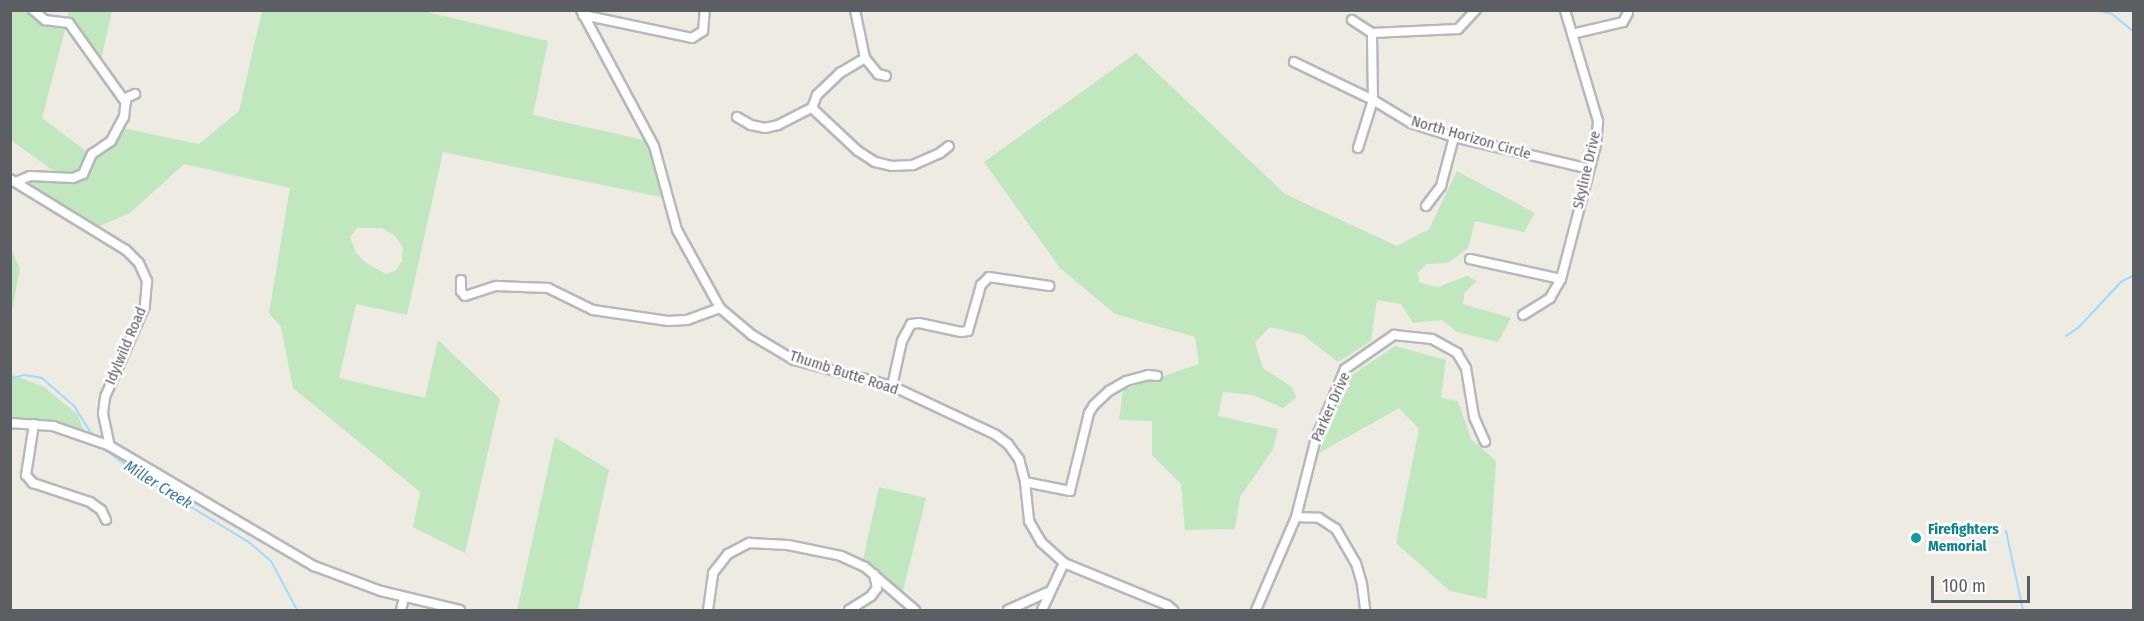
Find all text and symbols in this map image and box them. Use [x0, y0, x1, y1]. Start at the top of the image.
street label: North Horizon Circle [1409, 112, 1533, 164]
street label: Skyline Drive [1569, 129, 1605, 211]
street label: Idylwild Road [102, 304, 150, 388]
street label: Thumb Butte Road [787, 347, 901, 399]
street label: Parker Drive [1308, 369, 1354, 445]
water label: Miller Creek [121, 457, 195, 513]
place label: Firefighters Memorial [1928, 520, 1999, 555]
marker: Firefighters Memorial [1909, 531, 1923, 545]
scale bar [1934, 564, 2033, 602]
text: 100 m [1942, 575, 1986, 597]

